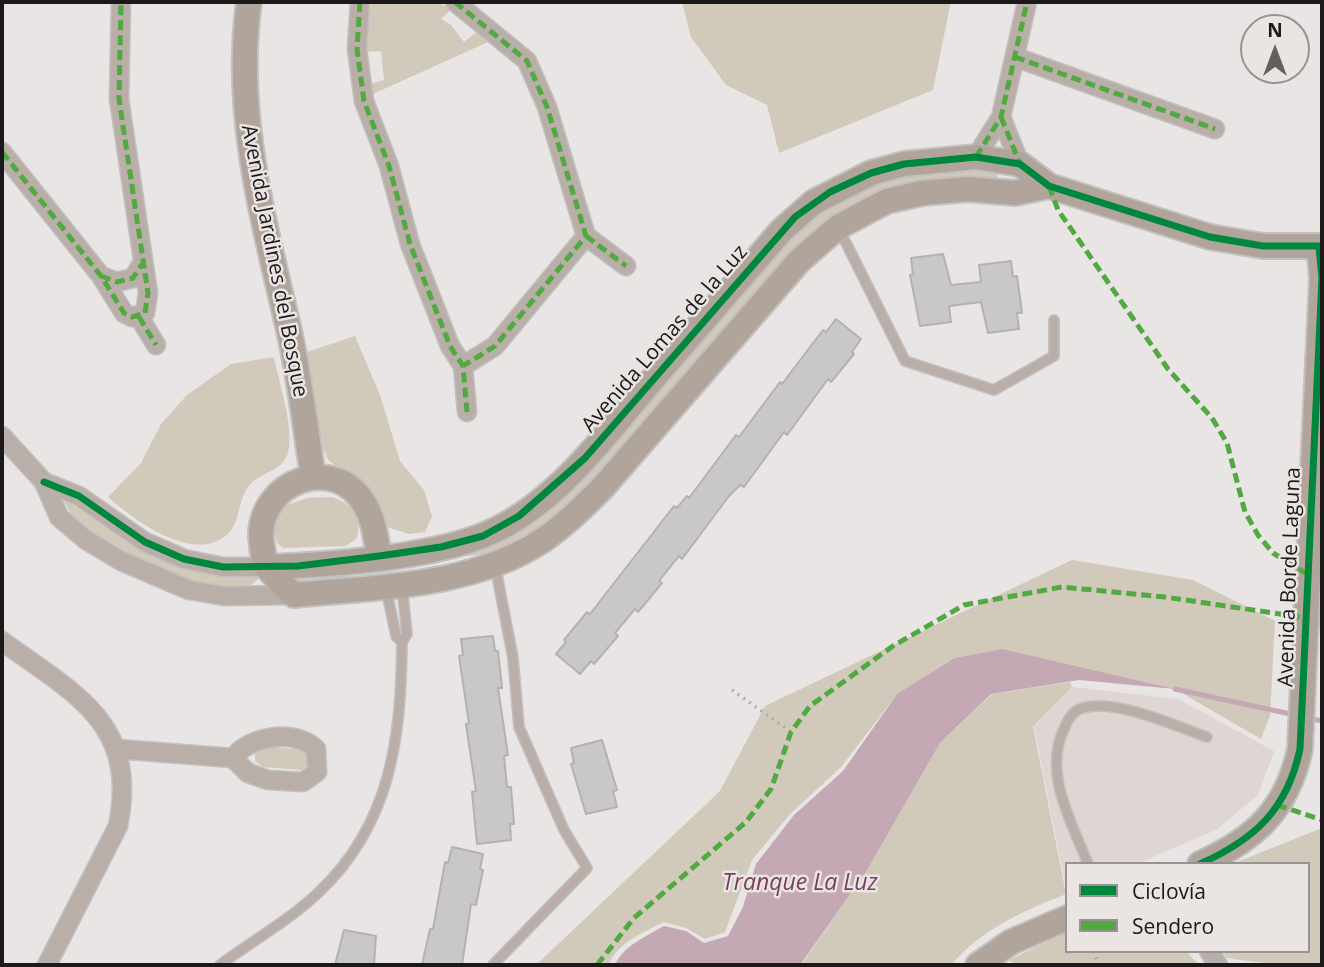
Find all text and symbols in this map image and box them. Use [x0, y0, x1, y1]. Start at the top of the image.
north arrow [1240, 14, 1310, 84]
text: N [1267, 17, 1283, 43]
street label: Avenida Jardines del Bosque [235, 123, 313, 399]
street label: Avenida Lomas de la Luz [577, 240, 753, 438]
street label: Avenida Borde Laguna [1274, 467, 1306, 687]
legend [1065, 862, 1310, 953]
water label: Tranque La Luz [722, 869, 878, 897]
text: Ciclovía [1132, 877, 1206, 905]
text: Sendero [1132, 912, 1214, 940]

